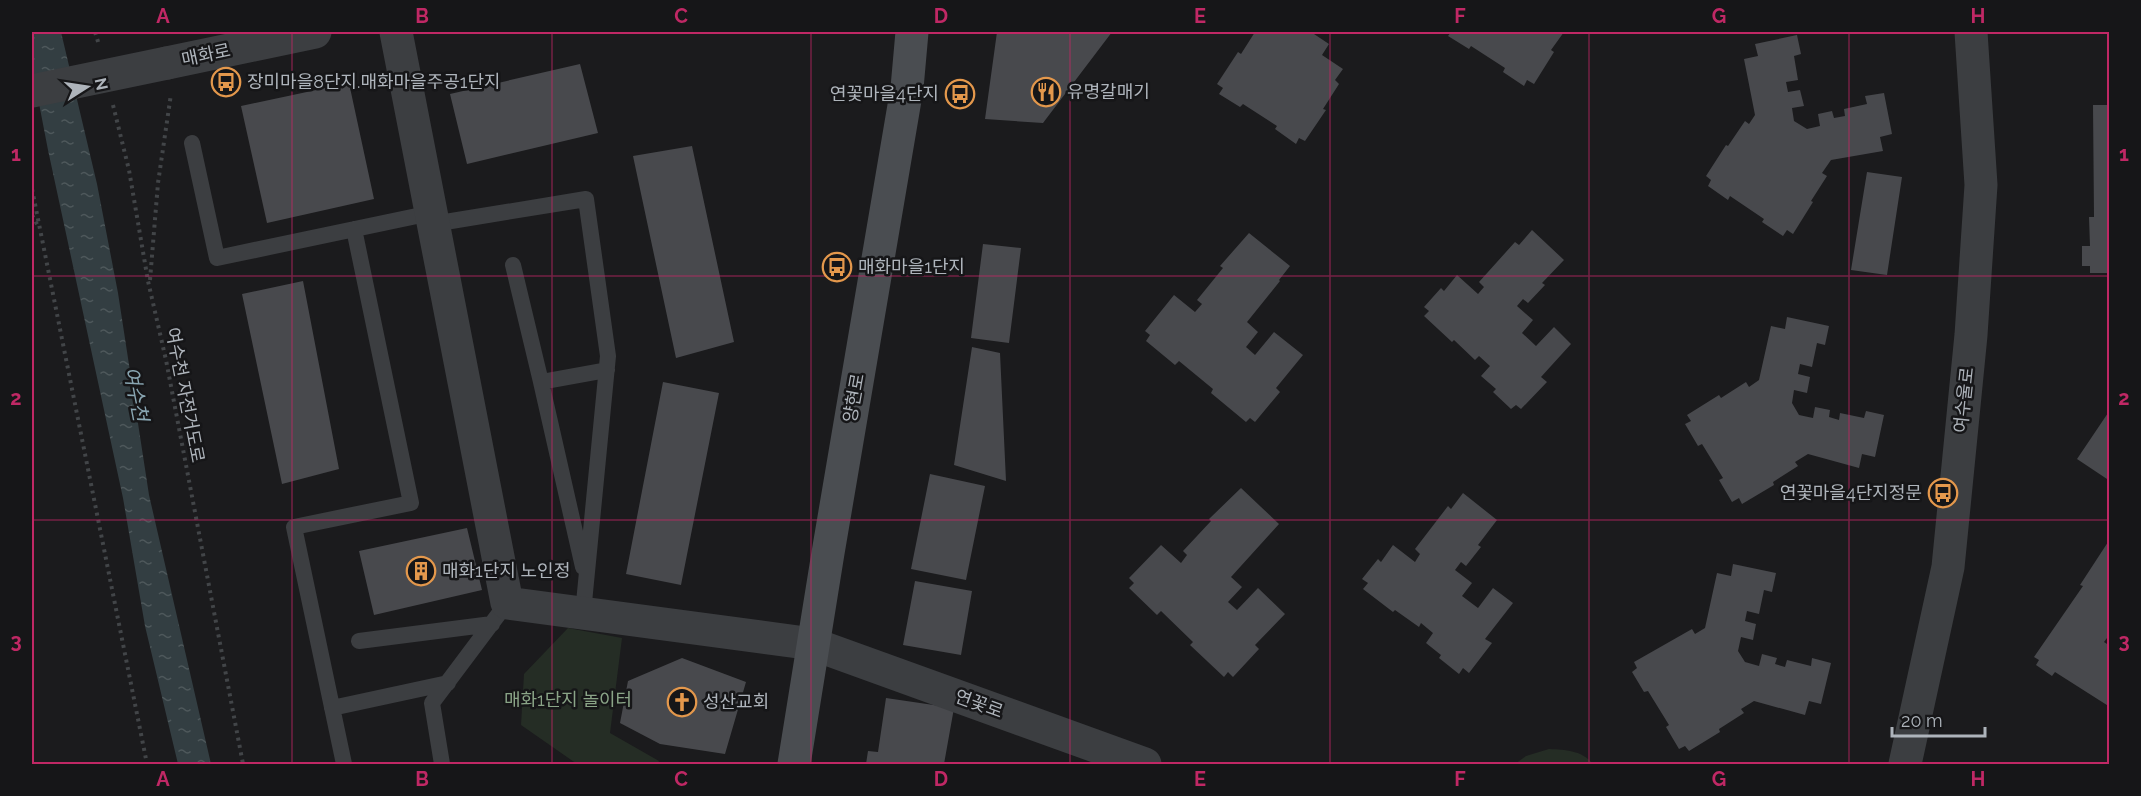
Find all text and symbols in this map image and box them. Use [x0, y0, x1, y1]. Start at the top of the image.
text: A [156, 4, 170, 28]
text: B [415, 4, 429, 28]
text: C [674, 4, 688, 28]
text: D [934, 4, 948, 28]
text: E [1194, 4, 1206, 28]
text: F [1454, 4, 1466, 28]
text: G [1712, 4, 1726, 28]
text: H [1971, 4, 1985, 28]
street label: 매화로 [179, 39, 232, 70]
north arrow [57, 57, 117, 117]
bus stop icon: 장미마을8단지.매화마을주공1단지 [210, 66, 242, 98]
place label: 장미마을8단지.매화마을주공1단지 [247, 71, 501, 92]
text: N [91, 76, 112, 92]
restaurant icon: 유명갈매기 [1030, 76, 1062, 108]
bus stop icon: 연꽃마을4단지 [944, 78, 976, 110]
place label: 유명갈매기 [1067, 81, 1150, 102]
place label: 연꽃마을4단지 [830, 83, 939, 104]
text: 1 [11, 142, 21, 166]
text: 1 [2119, 142, 2129, 166]
bus stop icon: 매화마을1단지 [821, 251, 853, 283]
place label: 매화마을1단지 [858, 256, 965, 277]
street label: 여수천 자전거도로 [162, 326, 209, 464]
water label: 여수천 [119, 365, 154, 426]
street label: 여수울로 [1950, 366, 1977, 434]
street label: 양현로 [839, 372, 868, 424]
text: 2 [10, 386, 22, 410]
text: 2 [2118, 386, 2130, 410]
bus stop icon: 연꽃마을4단지정문 [1927, 477, 1959, 509]
place label: 연꽃마을4단지정문 [1780, 482, 1922, 503]
building icon: 매화1단지 노인정 [405, 555, 437, 587]
place label: 매화1단지 노인정 [442, 560, 570, 581]
text: 3 [10, 629, 22, 653]
text: 3 [2118, 629, 2130, 653]
street label: 연꽃로 [952, 685, 1006, 722]
church icon: 성산교회 [666, 686, 698, 718]
park label: 매화1단지 놀이터 [504, 689, 632, 710]
place label: 성산교회 [703, 691, 769, 712]
scale bar [1892, 700, 1985, 738]
text: 20 m [1901, 710, 1943, 731]
text: A [156, 767, 170, 791]
text: B [415, 767, 429, 791]
text: C [674, 767, 688, 791]
text: D [934, 767, 948, 791]
text: E [1194, 767, 1206, 791]
text: F [1454, 767, 1466, 791]
text: G [1712, 767, 1726, 791]
text: H [1971, 767, 1985, 791]

